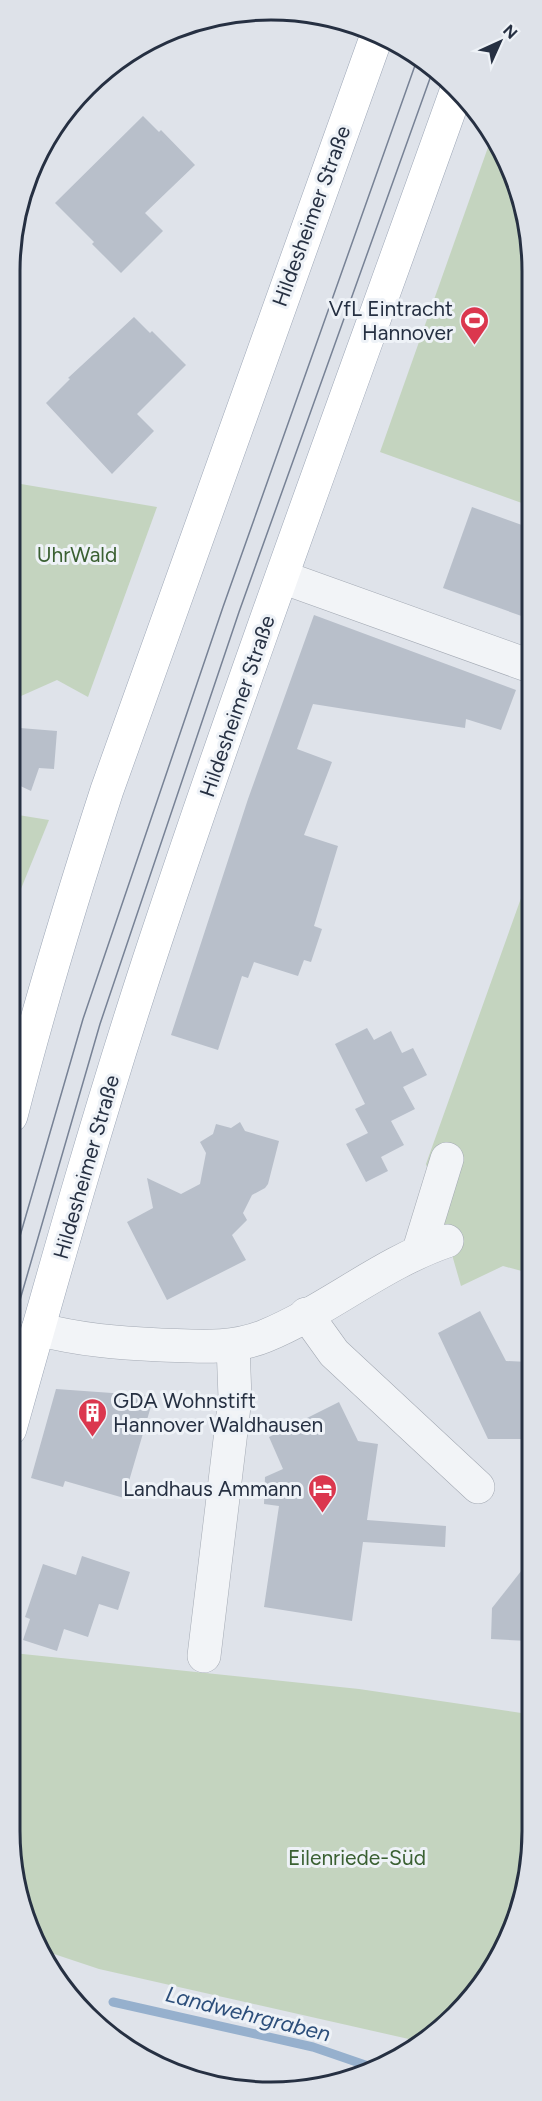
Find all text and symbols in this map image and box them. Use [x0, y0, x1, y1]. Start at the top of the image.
north arrow [470, 12, 530, 72]
text: N [499, 21, 521, 43]
street label: Hildesheimer Straße [267, 122, 355, 310]
place label: VfL Eintracht Hannover [329, 296, 453, 345]
sports icon: VfL Eintracht Hannover [458, 304, 490, 346]
park label: UhrWald [37, 542, 117, 567]
street label: Hildesheimer Straße [194, 612, 280, 800]
street label: Hildesheimer Straße [48, 1072, 124, 1262]
place label: GDA Wohnstift Hannover Waldhausen [113, 1388, 323, 1437]
building icon: GDA Wohnstift Hannover Waldhausen [76, 1396, 108, 1438]
hotel icon: Landhaus Ammann [307, 1472, 339, 1514]
place label: Landhaus Ammann [123, 1476, 302, 1501]
park label: Eilenriede-Süd [288, 1845, 426, 1870]
water label: Landwehrgraben [163, 1980, 333, 2048]

